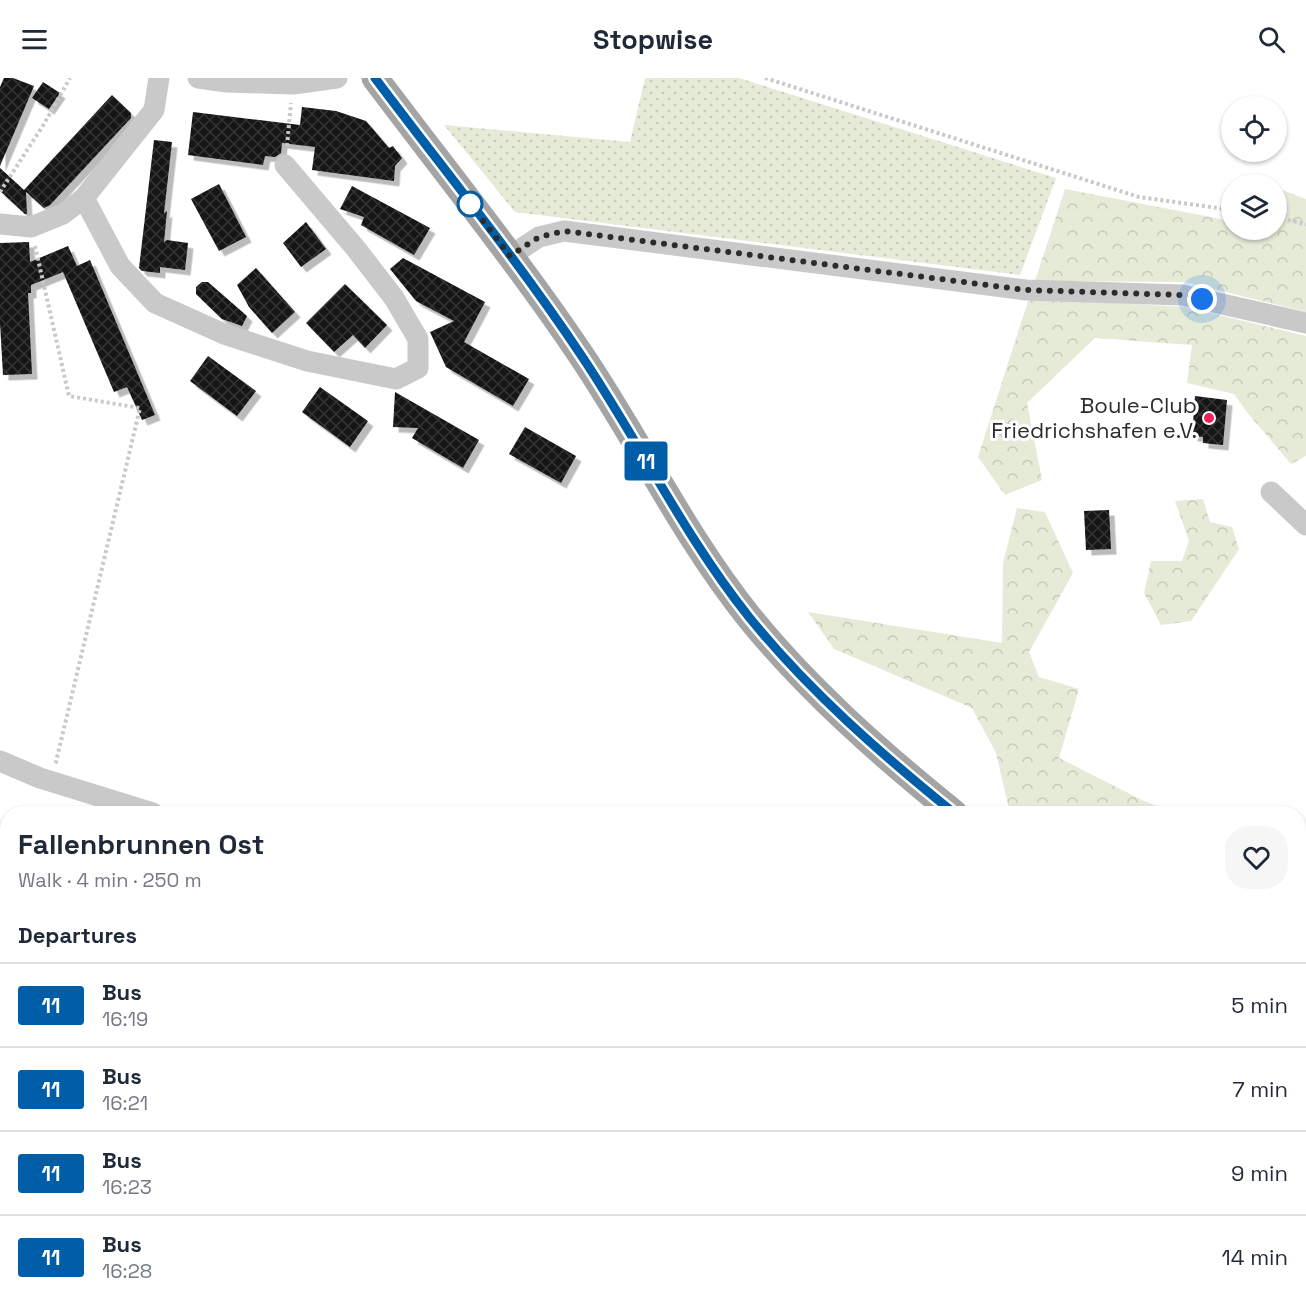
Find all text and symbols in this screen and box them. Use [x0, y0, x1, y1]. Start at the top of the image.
text: Stopwise [593, 22, 713, 57]
icon: menu [18, 23, 51, 56]
icon: search [1255, 23, 1288, 56]
map controls [1221, 96, 1287, 240]
button: locate [1221, 96, 1287, 162]
button: layers [1221, 174, 1287, 240]
unlabelled marker [457, 191, 483, 217]
your location [1187, 284, 1217, 314]
place label: Boule-Club Friedrichshafen e.V. [991, 391, 1197, 444]
marker: Boule-Club Friedrichshafen e.V. [1202, 411, 1216, 425]
line badge: 11 [619, 442, 673, 481]
text: 11 [637, 448, 655, 475]
text: Fallenbrunnen Ost [18, 826, 265, 862]
button: heart [1225, 826, 1288, 889]
text: Walk · 4 min · 250 m [18, 867, 202, 893]
text: Departures [18, 921, 137, 949]
text: Bus [102, 978, 142, 1006]
text: 5 min [1231, 991, 1288, 1019]
text: 11 [42, 992, 60, 1019]
text: 16:19 [102, 1006, 148, 1032]
text: Bus [102, 1062, 142, 1090]
text: 7 min [1232, 1075, 1288, 1103]
text: 11 [42, 1076, 60, 1103]
text: 16:21 [102, 1090, 148, 1116]
text: Bus [102, 1146, 142, 1174]
text: 9 min [1231, 1159, 1288, 1187]
text: 11 [42, 1160, 60, 1187]
text: 16:23 [102, 1174, 152, 1200]
text: Bus [102, 1230, 142, 1258]
text: 14 min [1222, 1243, 1288, 1271]
text: 11 [42, 1244, 60, 1271]
text: 16:28 [102, 1258, 152, 1284]

